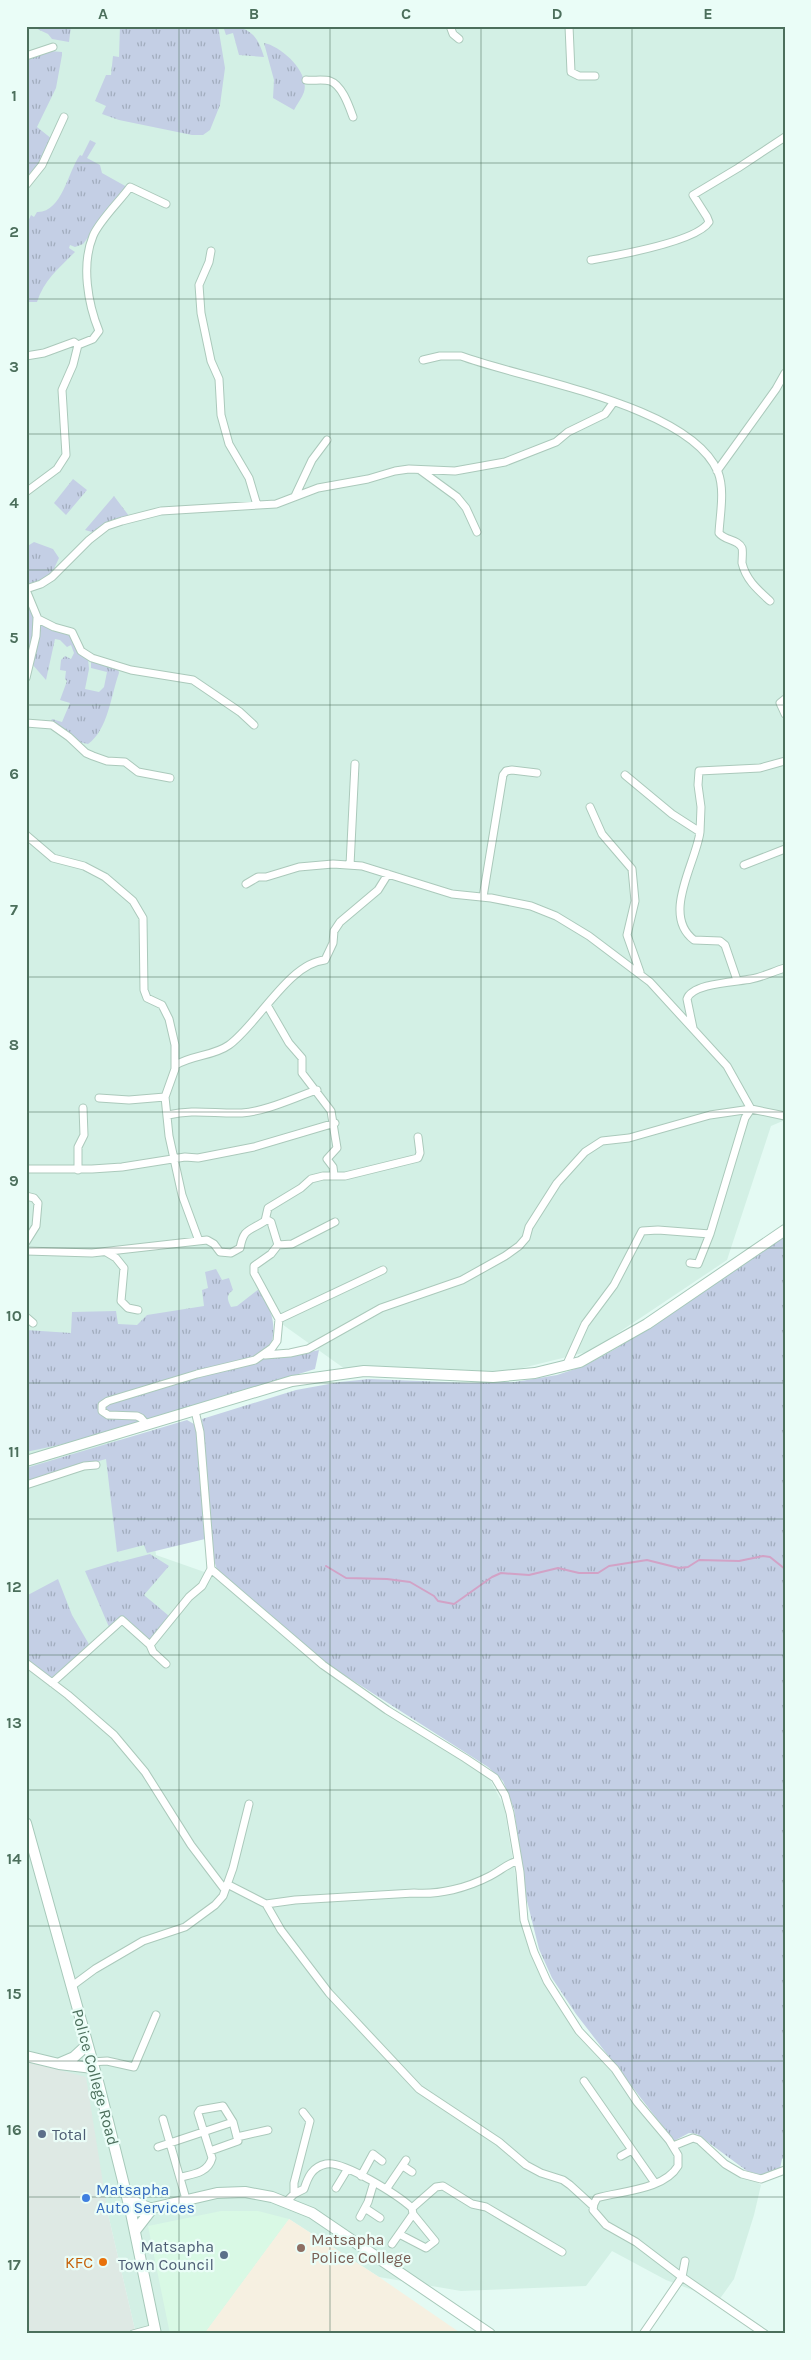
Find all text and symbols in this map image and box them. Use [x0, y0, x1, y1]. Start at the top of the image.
text: A [98, 4, 108, 23]
text: B [249, 4, 259, 23]
text: C [401, 4, 411, 23]
text: D [552, 4, 563, 23]
text: E [703, 4, 713, 23]
text: 1 [11, 86, 17, 105]
text: 2 [9, 222, 19, 241]
text: 3 [9, 357, 19, 376]
text: 4 [9, 493, 19, 512]
text: 5 [9, 628, 19, 647]
text: 6 [9, 764, 19, 783]
text: 7 [10, 900, 18, 919]
text: 8 [9, 1035, 19, 1054]
text: 9 [9, 1171, 19, 1190]
text: 10 [6, 1306, 22, 1325]
text: 11 [8, 1442, 20, 1461]
text: 12 [6, 1577, 22, 1596]
text: 13 [6, 1713, 22, 1732]
text: 14 [6, 1849, 22, 1868]
text: 15 [6, 1984, 22, 2003]
street label: Police College Road [68, 2007, 123, 2148]
text: 16 [6, 2120, 22, 2139]
place label: Total [52, 2125, 87, 2144]
marker: Total [36, 2128, 48, 2140]
place label: Matsapha Auto Services [96, 2180, 195, 2217]
marker: Matsapha Auto Services [80, 2192, 92, 2204]
place label: Matsapha Police College [311, 2230, 411, 2267]
place label: Matsapha Town Council [118, 2237, 214, 2274]
marker: Matsapha Police College [295, 2242, 307, 2254]
marker: Matsapha Town Council [218, 2249, 230, 2261]
place label: KFC [65, 2253, 93, 2272]
text: 17 [7, 2255, 21, 2274]
marker: KFC [97, 2256, 109, 2268]

